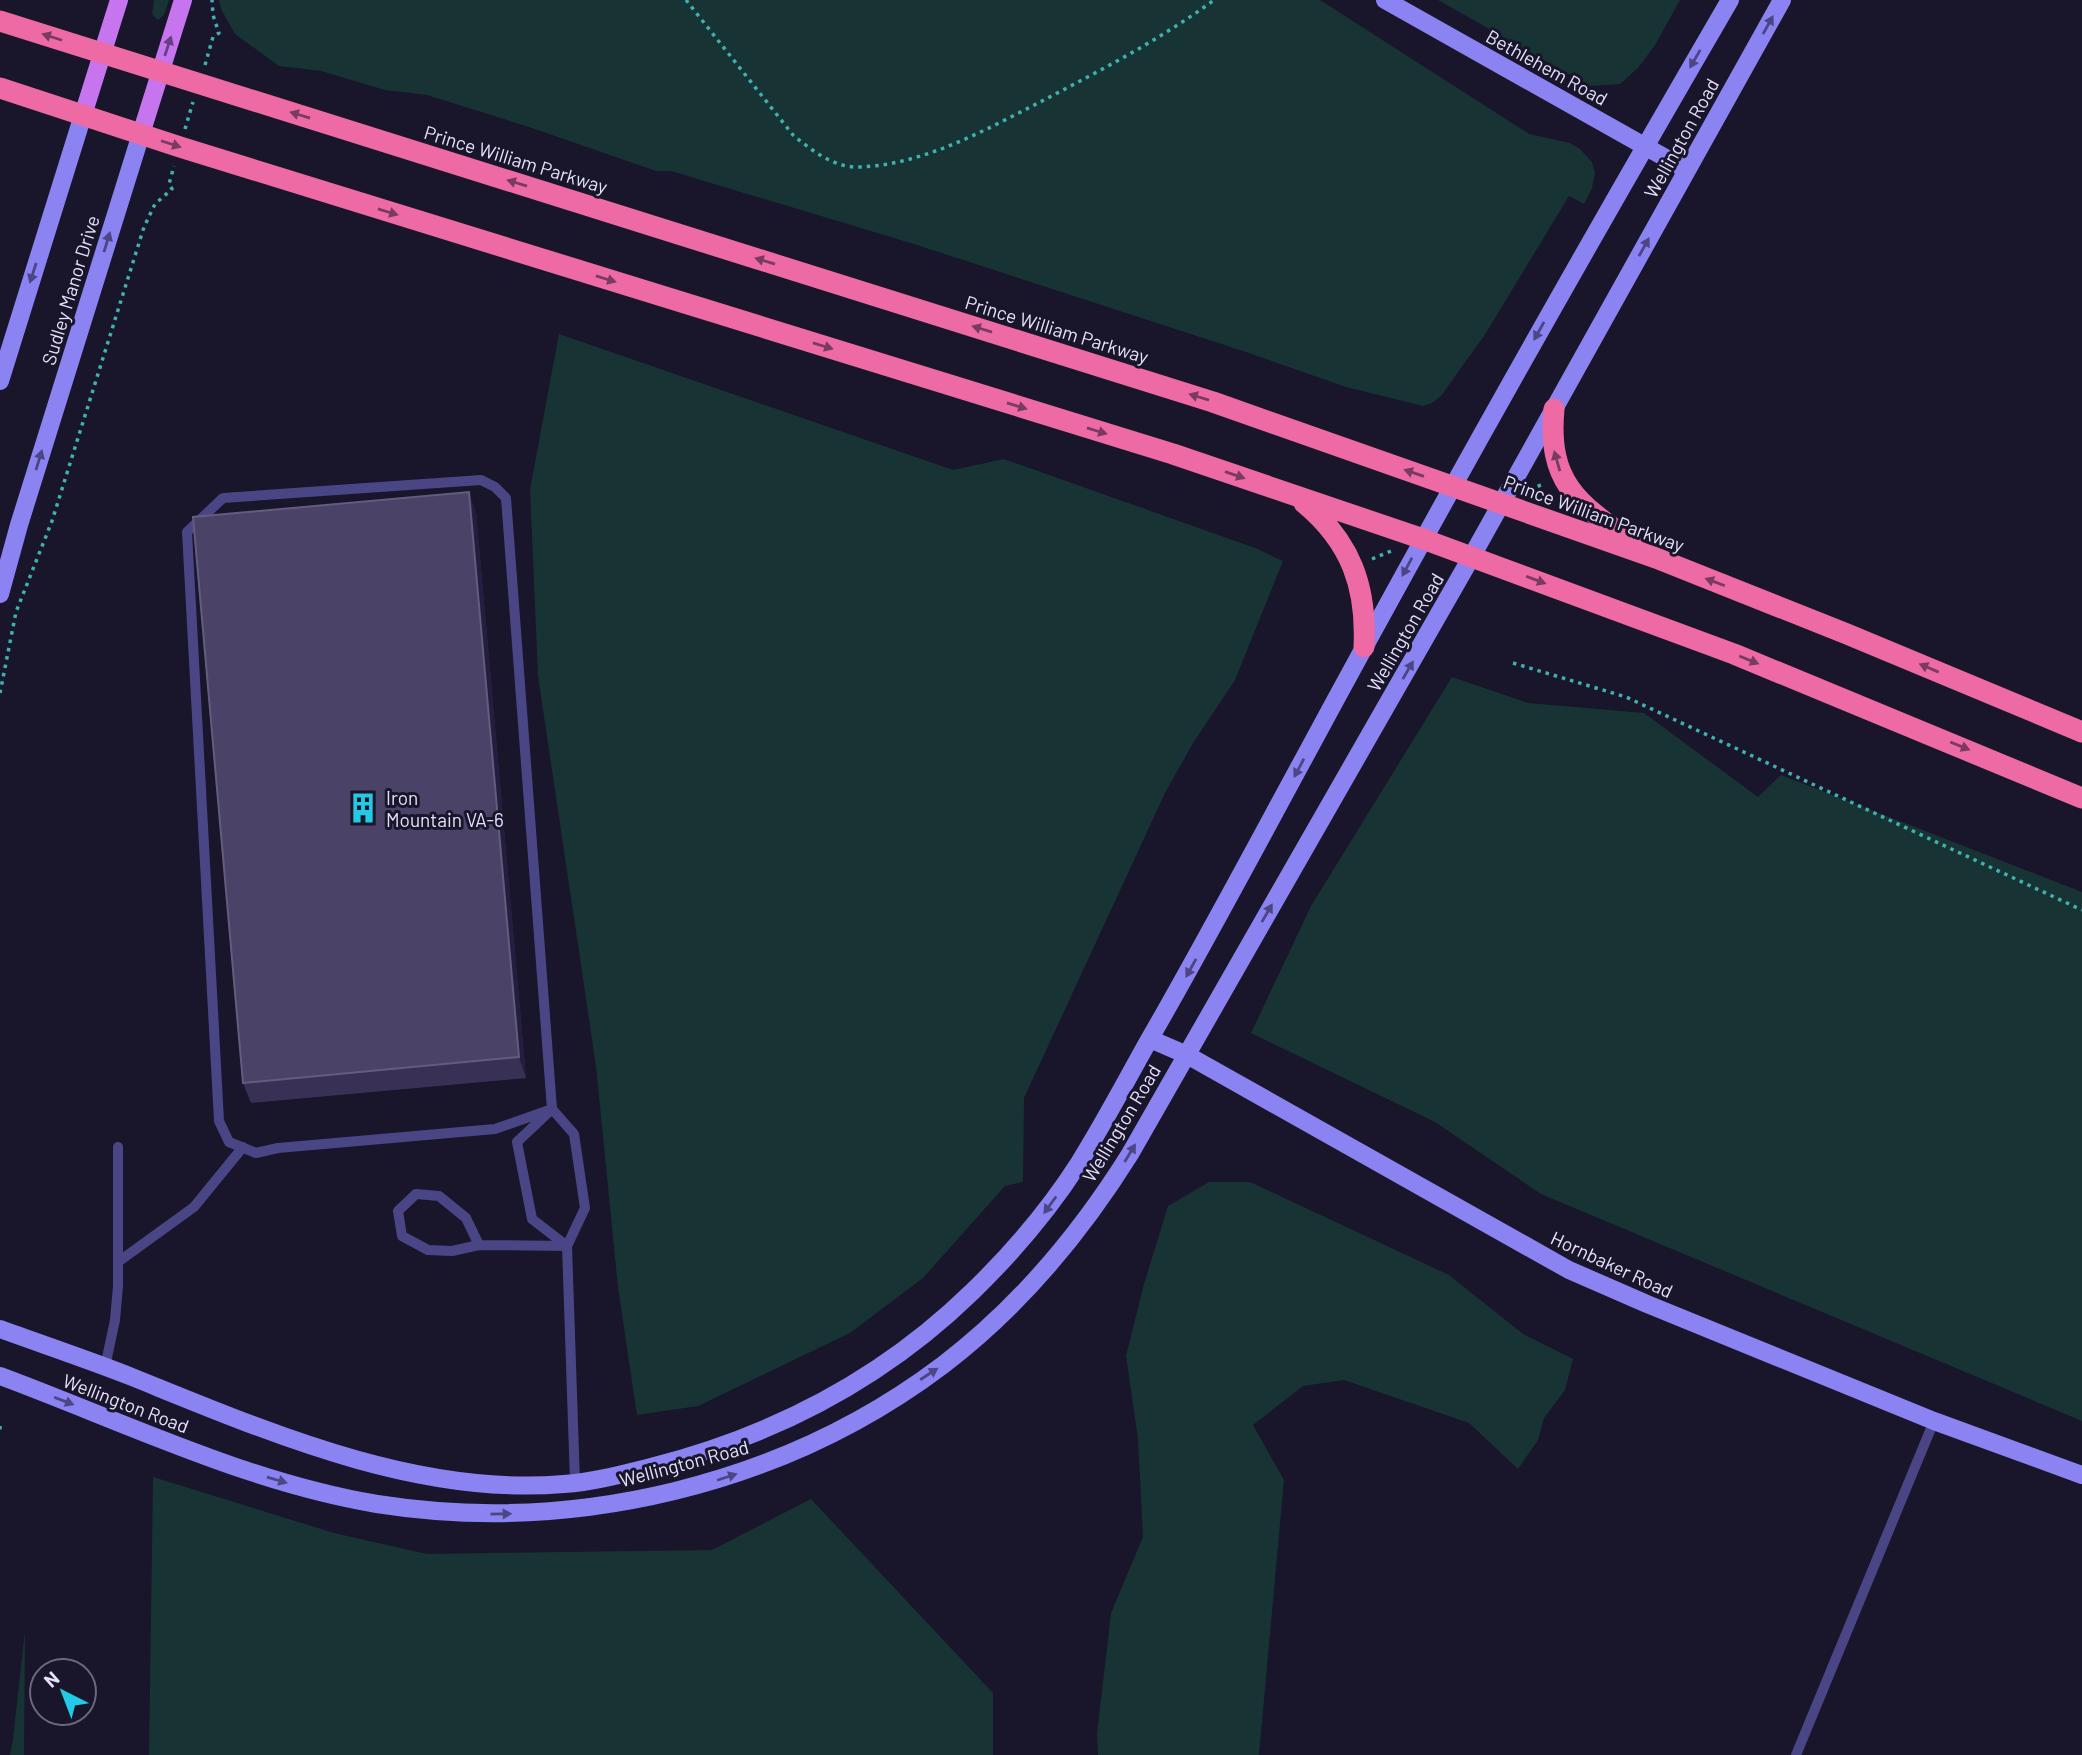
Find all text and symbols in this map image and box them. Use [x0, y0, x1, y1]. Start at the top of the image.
one-way arrow [1762, 15, 1774, 35]
street label: Bethlehem Road [1482, 24, 1612, 110]
one-way arrow [41, 31, 62, 42]
one-way arrow [163, 35, 174, 56]
one-way arrow [1690, 49, 1702, 69]
street label: Wellington Road [1639, 74, 1723, 202]
one-way arrow [289, 109, 310, 119]
street label: Prince William Parkway [422, 120, 611, 198]
one-way arrow [161, 139, 182, 150]
one-way arrow [506, 177, 527, 187]
one-way arrow [378, 207, 399, 217]
street label: Sudley Manor Drive [36, 212, 104, 368]
one-way arrow [102, 232, 113, 253]
one-way arrow [1638, 238, 1650, 257]
one-way arrow [755, 255, 776, 266]
one-way arrow [27, 263, 37, 284]
one-way arrow [595, 274, 616, 284]
street label: Prince William Parkway [963, 290, 1152, 368]
one-way arrow [1533, 322, 1545, 341]
one-way arrow [972, 324, 993, 334]
one-way arrow [813, 341, 834, 351]
one-way arrow [1189, 392, 1210, 402]
one-way arrow [1007, 401, 1028, 412]
one-way arrow [1086, 426, 1107, 436]
one-way arrow [34, 449, 45, 470]
one-way arrow [1552, 451, 1562, 472]
one-way arrow [1404, 467, 1425, 478]
one-way arrow [1225, 470, 1246, 481]
street label: Prince William Parkway [1501, 470, 1688, 556]
one-way arrow [1401, 558, 1413, 577]
street label: Wellington Road [1362, 569, 1448, 695]
one-way arrow [1526, 575, 1547, 586]
one-way arrow [1704, 576, 1725, 587]
one-way arrow [1739, 654, 1759, 666]
one-way arrow [1401, 660, 1413, 680]
one-way arrow [1918, 662, 1939, 673]
one-way arrow [1950, 740, 1971, 751]
one-way arrow [1293, 758, 1305, 777]
place label: Iron Mountain VA-6 [386, 786, 504, 831]
building icon: Iron Mountain VA-6 [346, 791, 380, 825]
one-way arrow [1261, 904, 1273, 923]
one-way arrow [1185, 958, 1197, 977]
street label: Wellington Road [1077, 1060, 1165, 1186]
one-way arrow [1123, 1144, 1136, 1163]
one-way arrow [1043, 1196, 1057, 1214]
street label: Hornbaker Road [1547, 1226, 1677, 1302]
one-way arrow [920, 1367, 938, 1381]
street label: Wellington Road [60, 1368, 192, 1438]
one-way arrow [53, 1395, 74, 1406]
street label: Wellington Road [617, 1435, 751, 1491]
one-way arrow [716, 1471, 737, 1481]
one-way arrow [267, 1476, 288, 1486]
one-way arrow [490, 1508, 512, 1519]
north arrow [28, 1657, 98, 1727]
text: N [39, 1666, 64, 1692]

